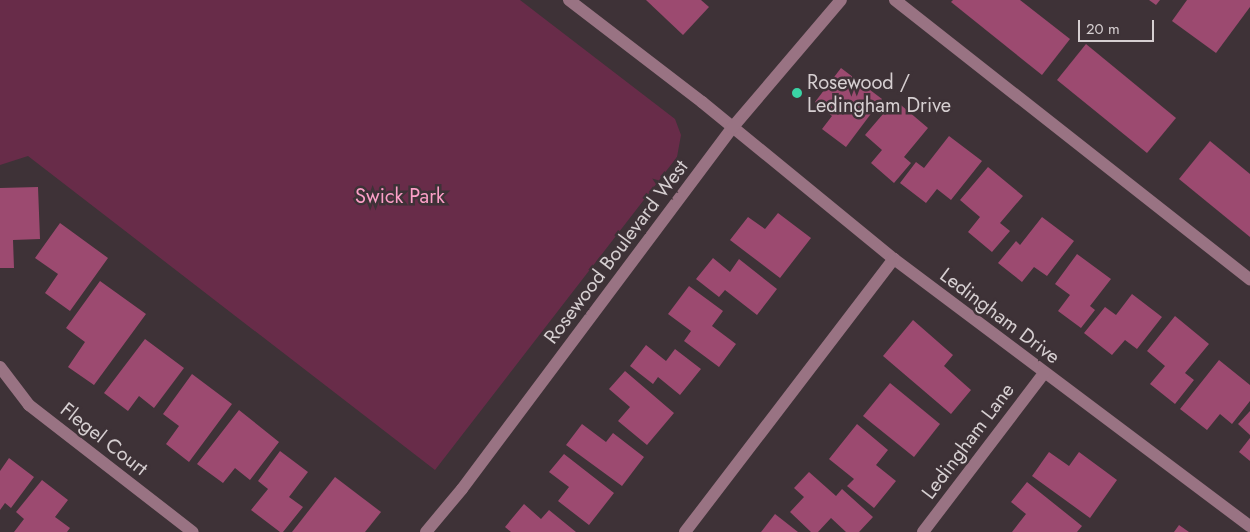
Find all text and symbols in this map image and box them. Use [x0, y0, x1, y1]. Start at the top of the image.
scale bar [1080, 10, 1156, 42]
text: 20 m [1086, 18, 1120, 40]
place label: Rosewood / Ledingham Drive [807, 70, 951, 117]
marker: Rosewood / Ledingham Drive [791, 87, 803, 99]
street label: Rosewood Boulevard West [539, 155, 693, 349]
park label: Swick Park [355, 184, 445, 208]
street label: Ledingham Drive [935, 263, 1065, 369]
street label: Ledingham Lane [917, 378, 1019, 504]
street label: Flegel Court [56, 398, 152, 480]

